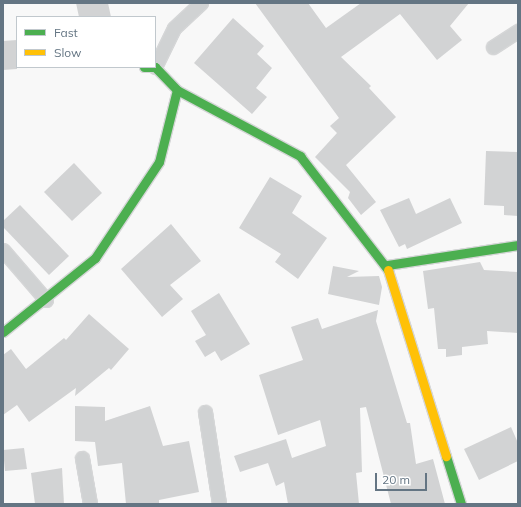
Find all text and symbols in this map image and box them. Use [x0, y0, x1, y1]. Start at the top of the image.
legend [16, 16, 156, 68]
text: Fast [54, 25, 78, 40]
text: Slow [54, 45, 82, 60]
scale bar [377, 465, 429, 491]
text: 20 m [382, 472, 410, 487]

